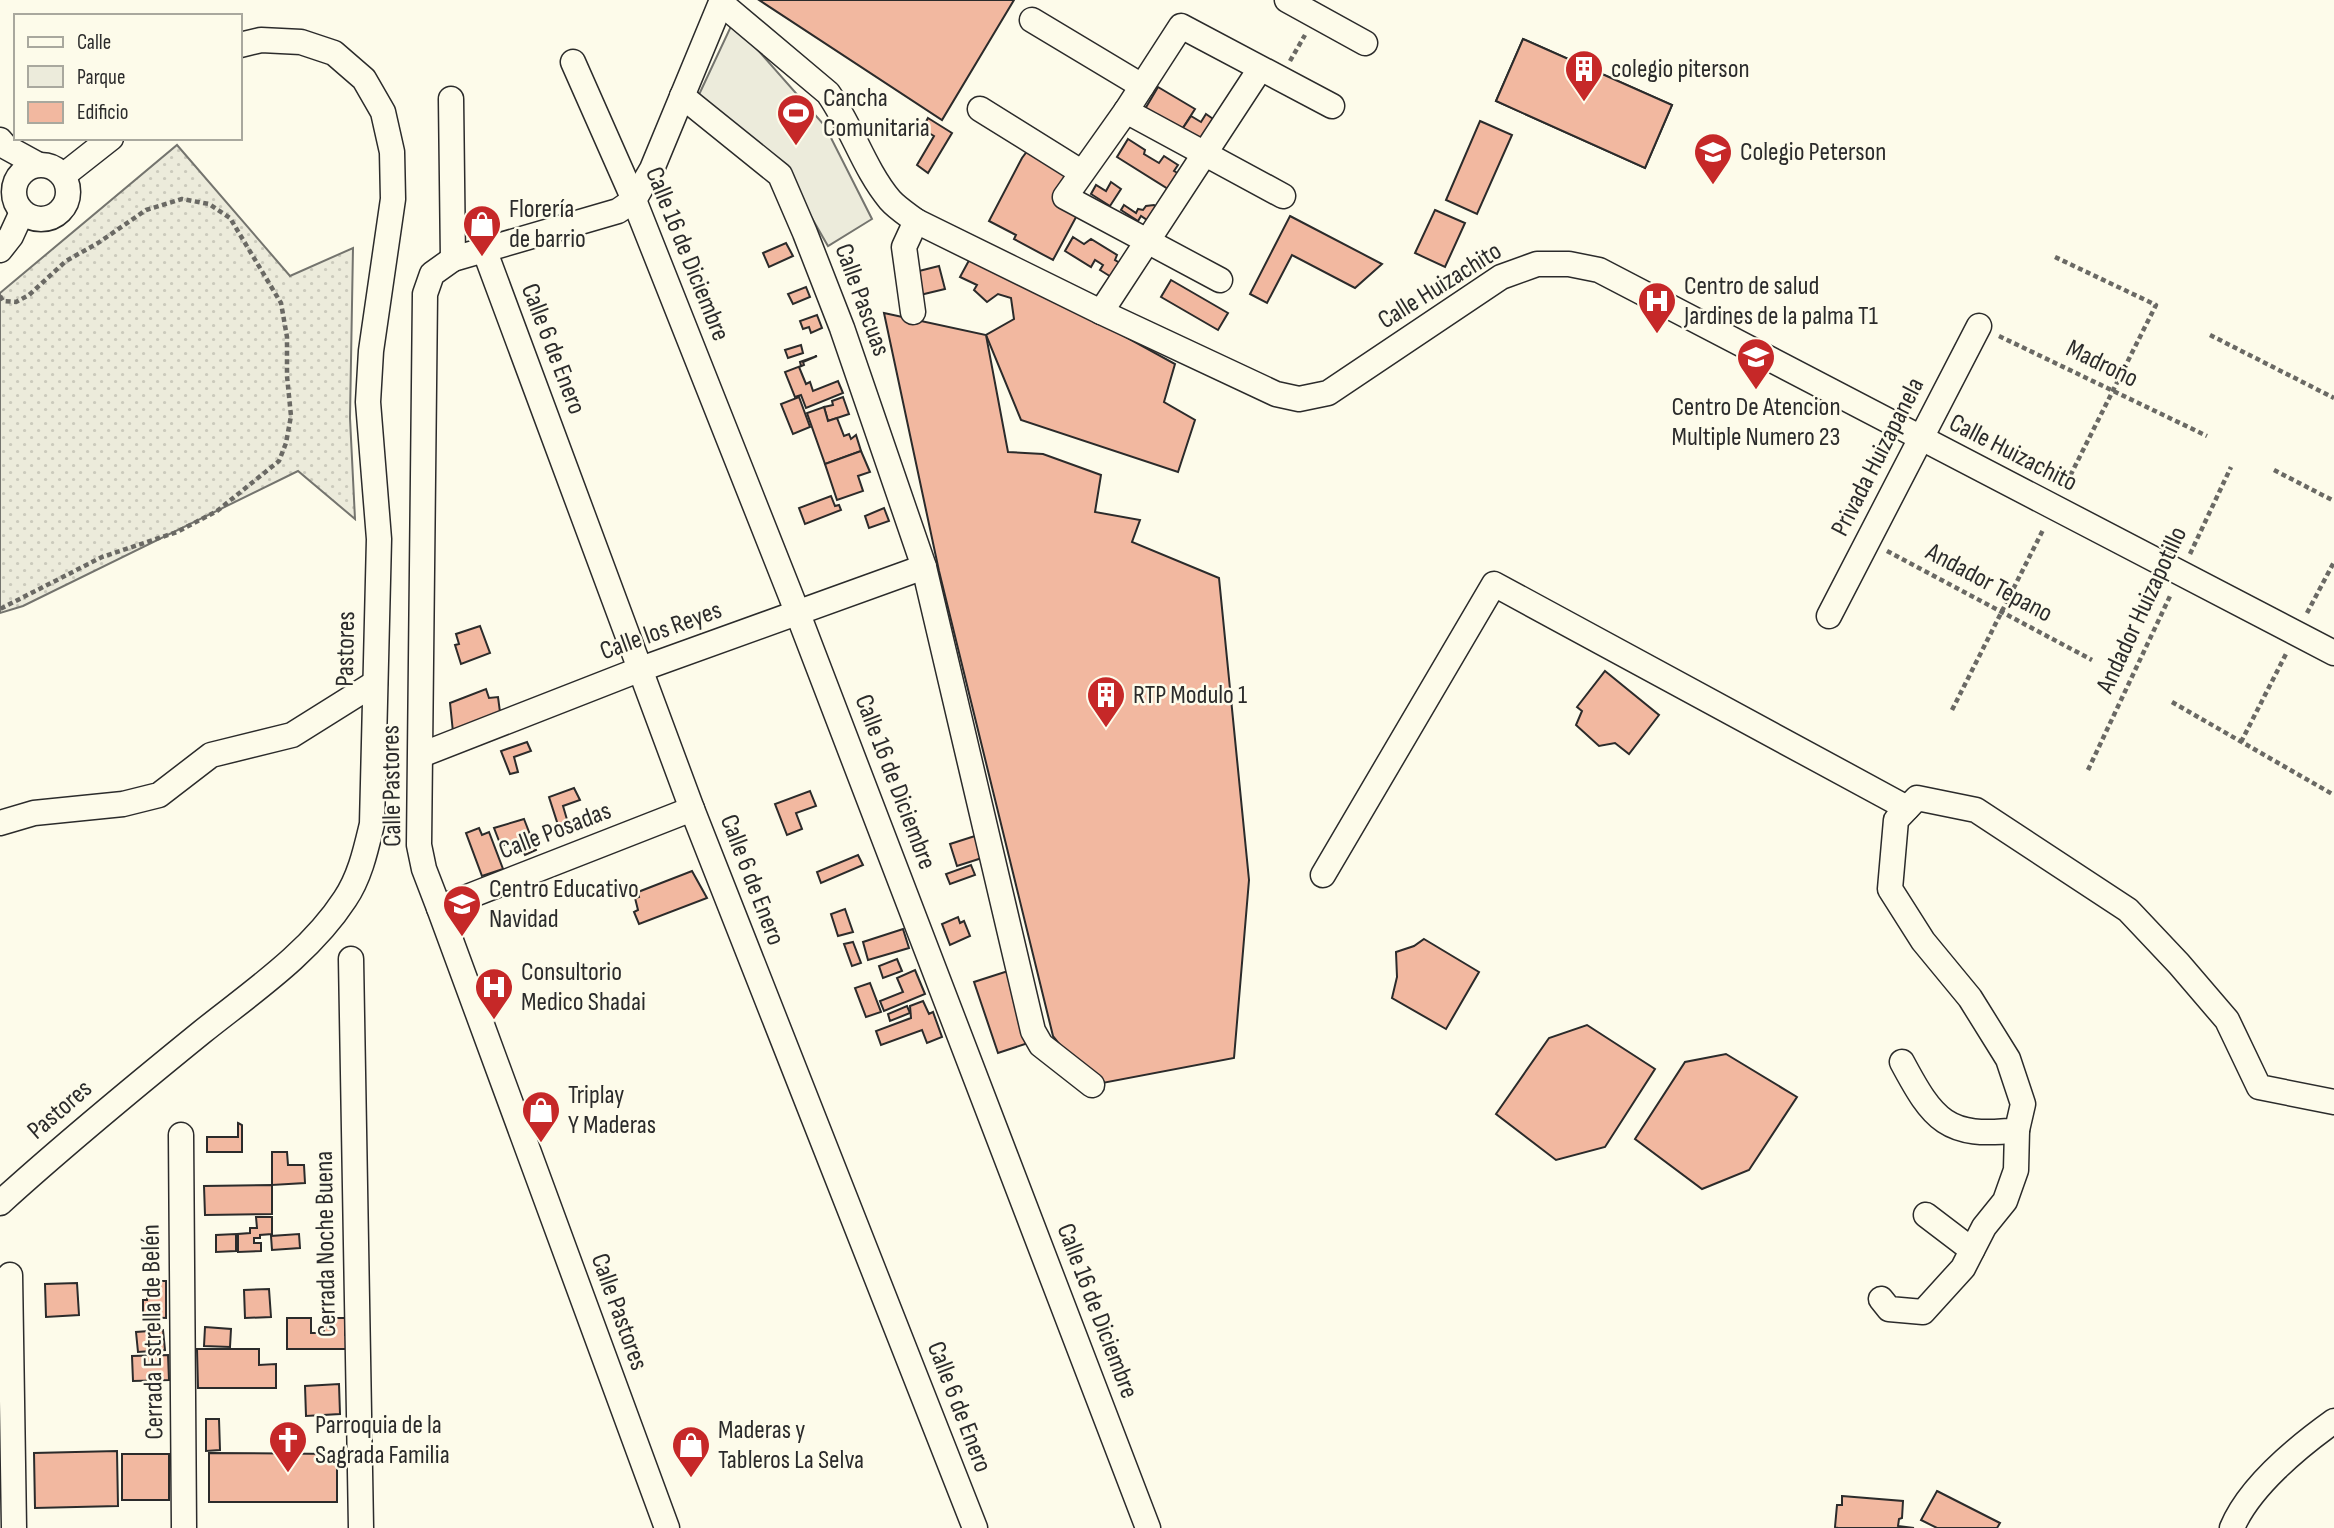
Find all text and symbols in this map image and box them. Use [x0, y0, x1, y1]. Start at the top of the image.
legend [14, 14, 242, 140]
text: Calle [77, 30, 111, 55]
building icon: colegio piterson [1563, 48, 1605, 103]
place label: colegio piterson [1611, 54, 1750, 85]
text: Parque [77, 65, 125, 90]
place label: Cancha Comunitaria [823, 83, 930, 144]
sports icon: Cancha Comunitaria [775, 92, 817, 147]
text: Edificio [77, 100, 128, 125]
school or university icon: Colegio Peterson [1692, 131, 1734, 186]
place label: Colegio Peterson [1740, 137, 1886, 168]
street label: Calle 16 de Diciembre [638, 163, 736, 345]
place label: Florería de barrio [509, 194, 586, 255]
shop icon: Florería de barrio [461, 203, 503, 258]
street label: Calle Huizachito [1373, 236, 1507, 336]
street label: Calle Pascuas [827, 240, 897, 360]
place label: Centro de salud Jardines de la palma T1 [1683, 271, 1878, 332]
street label: Calle 6 de Enero [514, 279, 592, 419]
hospital icon: Centro de salud Jardines de la palma T1 [1636, 280, 1678, 335]
street label: Madroño [2061, 333, 2143, 395]
school or university icon: Centro De Atencion Multiple Numero 23 [1735, 336, 1777, 391]
street label: Privada Huizapanela [1825, 373, 1931, 541]
place label: Centro De Atencion Multiple Numero 23 [1671, 392, 1841, 453]
street label: Calle Huizachito [1944, 408, 2082, 498]
street label: Andador Huizapotillo [2090, 522, 2194, 699]
street label: Andador Tepano [1920, 536, 2058, 629]
street label: Calle los Reyes [596, 595, 726, 667]
street label: Pastores [330, 611, 362, 687]
building icon: RTP Modulo 1 [1085, 674, 1127, 729]
place label: RTP Modulo 1 [1133, 680, 1247, 711]
street label: Calle 16 de Diciembre [847, 690, 943, 874]
street label: Calle Pastores [375, 725, 409, 847]
street label: Calle Posadas [495, 795, 615, 867]
street label: Calle 6 de Enero [713, 810, 791, 950]
place label: Centro Educativo Navidad [489, 874, 639, 935]
school or university icon: Centro Educativo Navidad [441, 883, 483, 938]
place label: Consultorio Medico Shadai [521, 957, 646, 1018]
hospital icon: Consultorio Medico Shadai [473, 966, 515, 1021]
street label: Pastores [21, 1074, 99, 1146]
place label: Triplay Y Maderas [568, 1080, 656, 1141]
shop icon: Triplay Y Maderas [520, 1089, 562, 1144]
street label: Cerrada Noche Buena [309, 1150, 343, 1338]
street label: Calle 16 de Diciembre [1049, 1219, 1145, 1403]
street label: Cerrada Estrella de Belén [136, 1224, 170, 1440]
street label: Calle Pastores [584, 1249, 654, 1375]
street label: Calle 6 de Enero [920, 1337, 998, 1477]
place label: Parroquia de la Sagrada Familia [315, 1410, 450, 1471]
place label: Maderas y Tableros La Selva [718, 1415, 864, 1476]
church icon: Parroquia de la Sagrada Familia [267, 1419, 309, 1474]
shop icon: Maderas y Tableros La Selva [670, 1424, 712, 1479]

